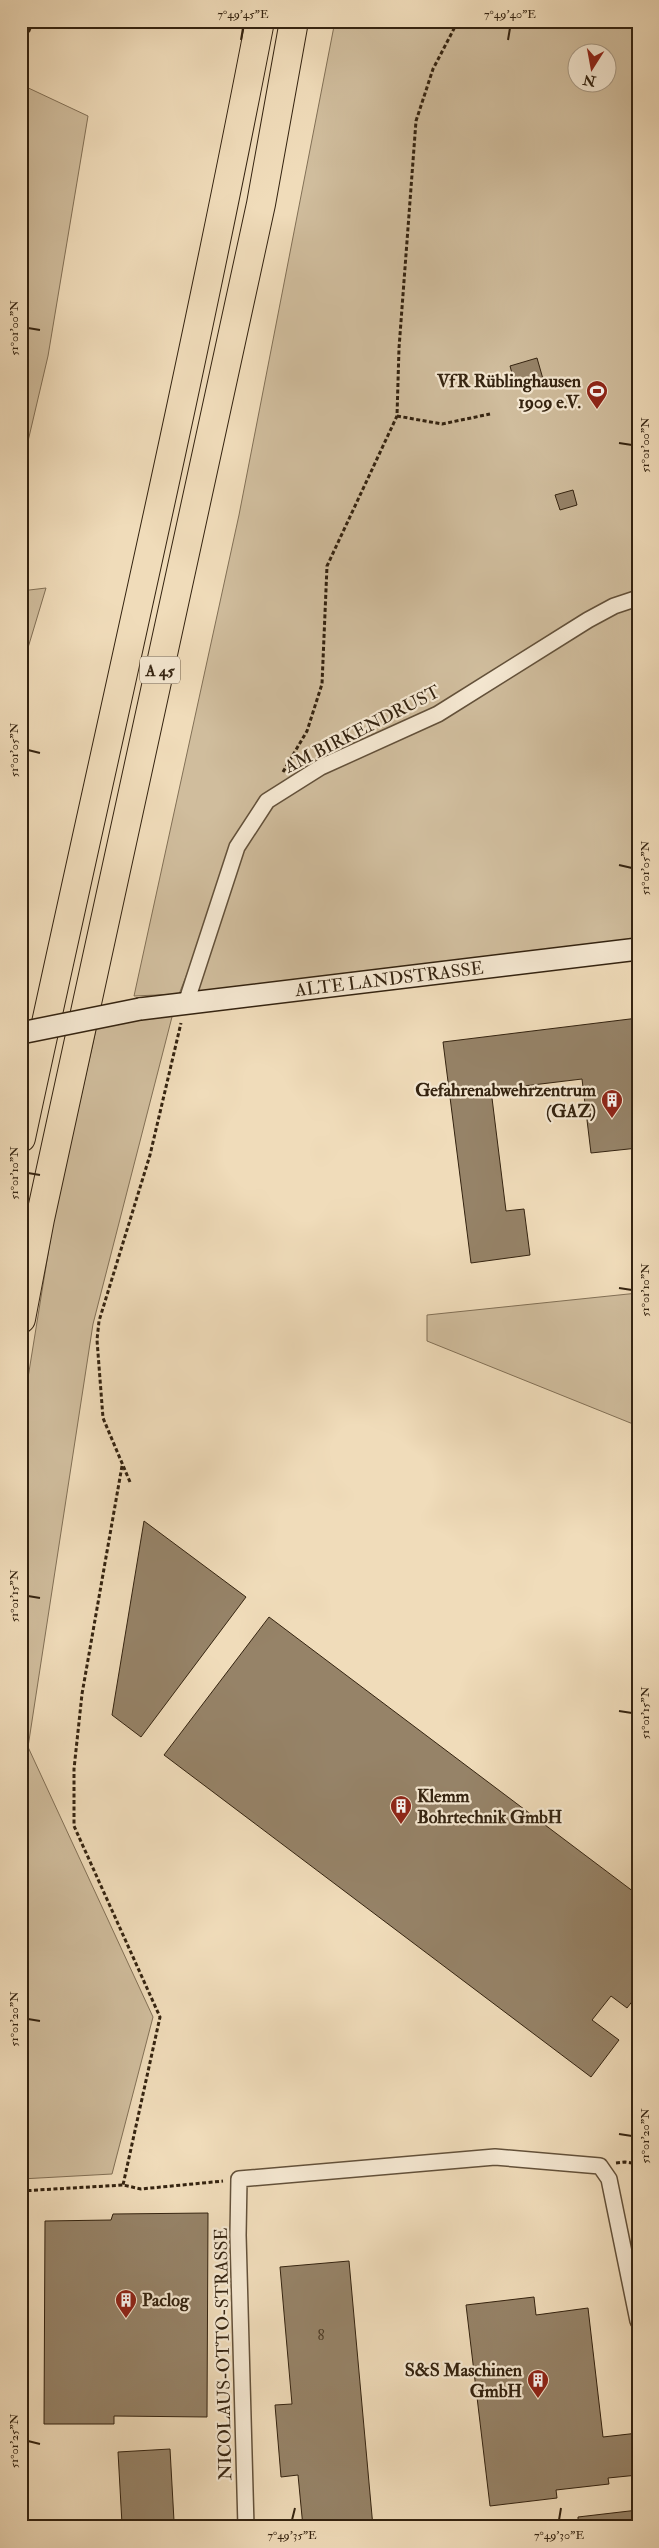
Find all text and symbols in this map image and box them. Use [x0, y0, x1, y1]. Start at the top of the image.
text: 7°49'45"E [217, 7, 269, 22]
text: 7°49'40"E [484, 7, 536, 22]
north arrow [566, 42, 616, 92]
text: N [581, 71, 598, 90]
text: 51°01'00"N [7, 300, 22, 356]
place label: VfR Rüblinghausen 1909 e.V. [436, 370, 582, 414]
sports icon: VfR Rüblinghausen 1909 e.V. [585, 379, 609, 410]
text: 51°01'00"N [638, 417, 653, 473]
road number: A 45 [140, 656, 180, 684]
street label: AM BIRKENDRUST [280, 680, 444, 779]
text: 51°01'05"N [7, 722, 22, 777]
text: 51°01'05"N [638, 840, 653, 895]
street label: ALTE LANDSTRASSE [293, 957, 485, 1002]
place label: Gefahrenabwehrzentrum (GAZ) [415, 1079, 597, 1123]
building icon: Gefahrenabwehrzentrum (GAZ) [600, 1088, 624, 1119]
text: 51°01'10"N [7, 1146, 22, 1200]
text: 51°01'10"N [638, 1263, 653, 1317]
text: 51°01'15"N [7, 1569, 22, 1622]
text: 51°01'15"N [638, 1686, 653, 1739]
place label: Klemm Bohrtechnik GmbH [417, 1785, 563, 1829]
building icon: Klemm Bohrtechnik GmbH [389, 1794, 413, 1825]
text: 51°01'20"N [7, 1991, 22, 2047]
text: 51°01'20"N [638, 2108, 653, 2164]
street label: NICOLAUS-OTTO-STRASSE [210, 2227, 237, 2480]
building icon: Paclog [114, 2288, 138, 2319]
place label: Paclog [142, 2289, 190, 2312]
house number: 8 [317, 2326, 325, 2345]
place label: S&S Maschinen GmbH [405, 2359, 523, 2403]
building icon: S&S Maschinen GmbH [526, 2368, 550, 2399]
text: 51°01'25"N [7, 2413, 22, 2468]
text: 7°49'35"E [267, 2528, 317, 2543]
text: 7°49'30"E [534, 2528, 584, 2543]

